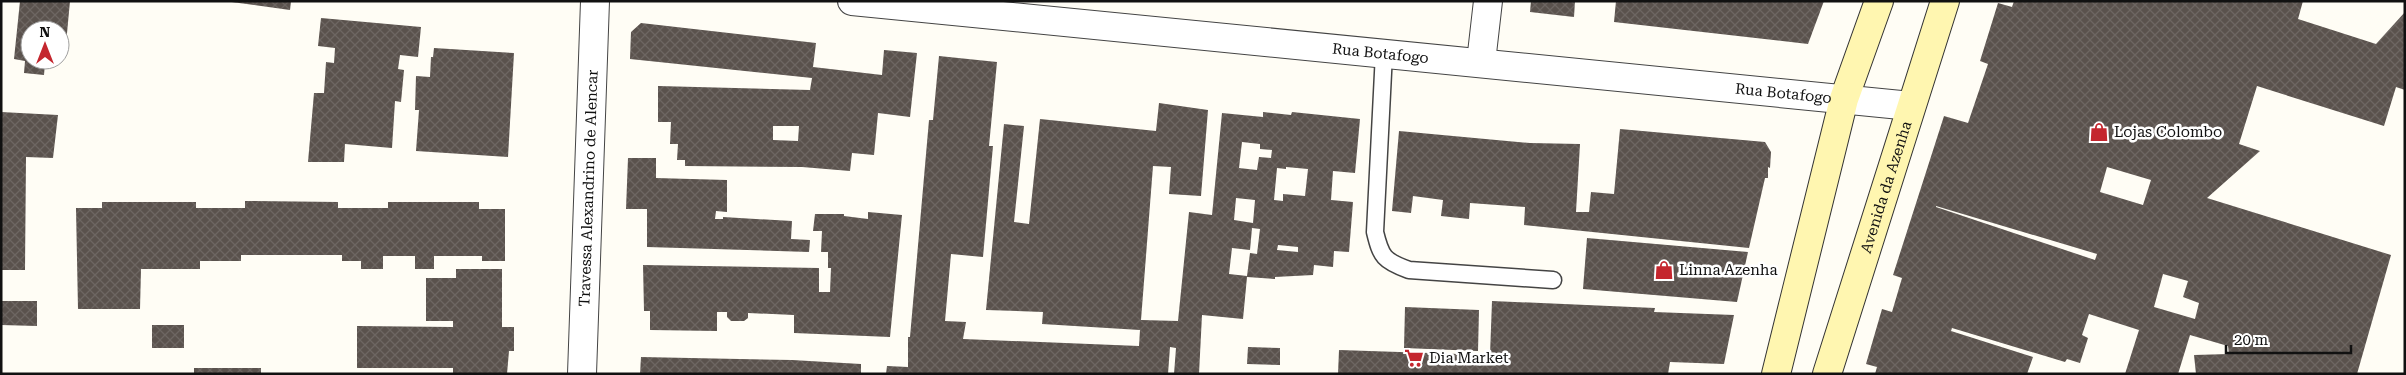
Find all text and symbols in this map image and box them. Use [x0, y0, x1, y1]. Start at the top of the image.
north arrow [20, 20, 70, 70]
text: N [40, 24, 51, 40]
street label: Rua Botafogo [1331, 40, 1429, 67]
street label: Travessa Alexandrino de Alencar [575, 69, 602, 307]
street label: Rua Botafogo [1734, 80, 1832, 107]
street label: Avenida da Azenha [1857, 119, 1915, 255]
shop icon: Lojas Colombo [2088, 121, 2110, 143]
place label: Lojas Colombo [2114, 123, 2222, 141]
shop icon: Linna Azenha [1653, 259, 1675, 281]
place label: Linna Azenha [1679, 261, 1778, 279]
scale bar [2226, 322, 2351, 354]
text: 20 m [2234, 331, 2269, 349]
supermarket icon: Dia Market [1403, 347, 1425, 369]
place label: Dia Market [1429, 349, 1509, 367]

